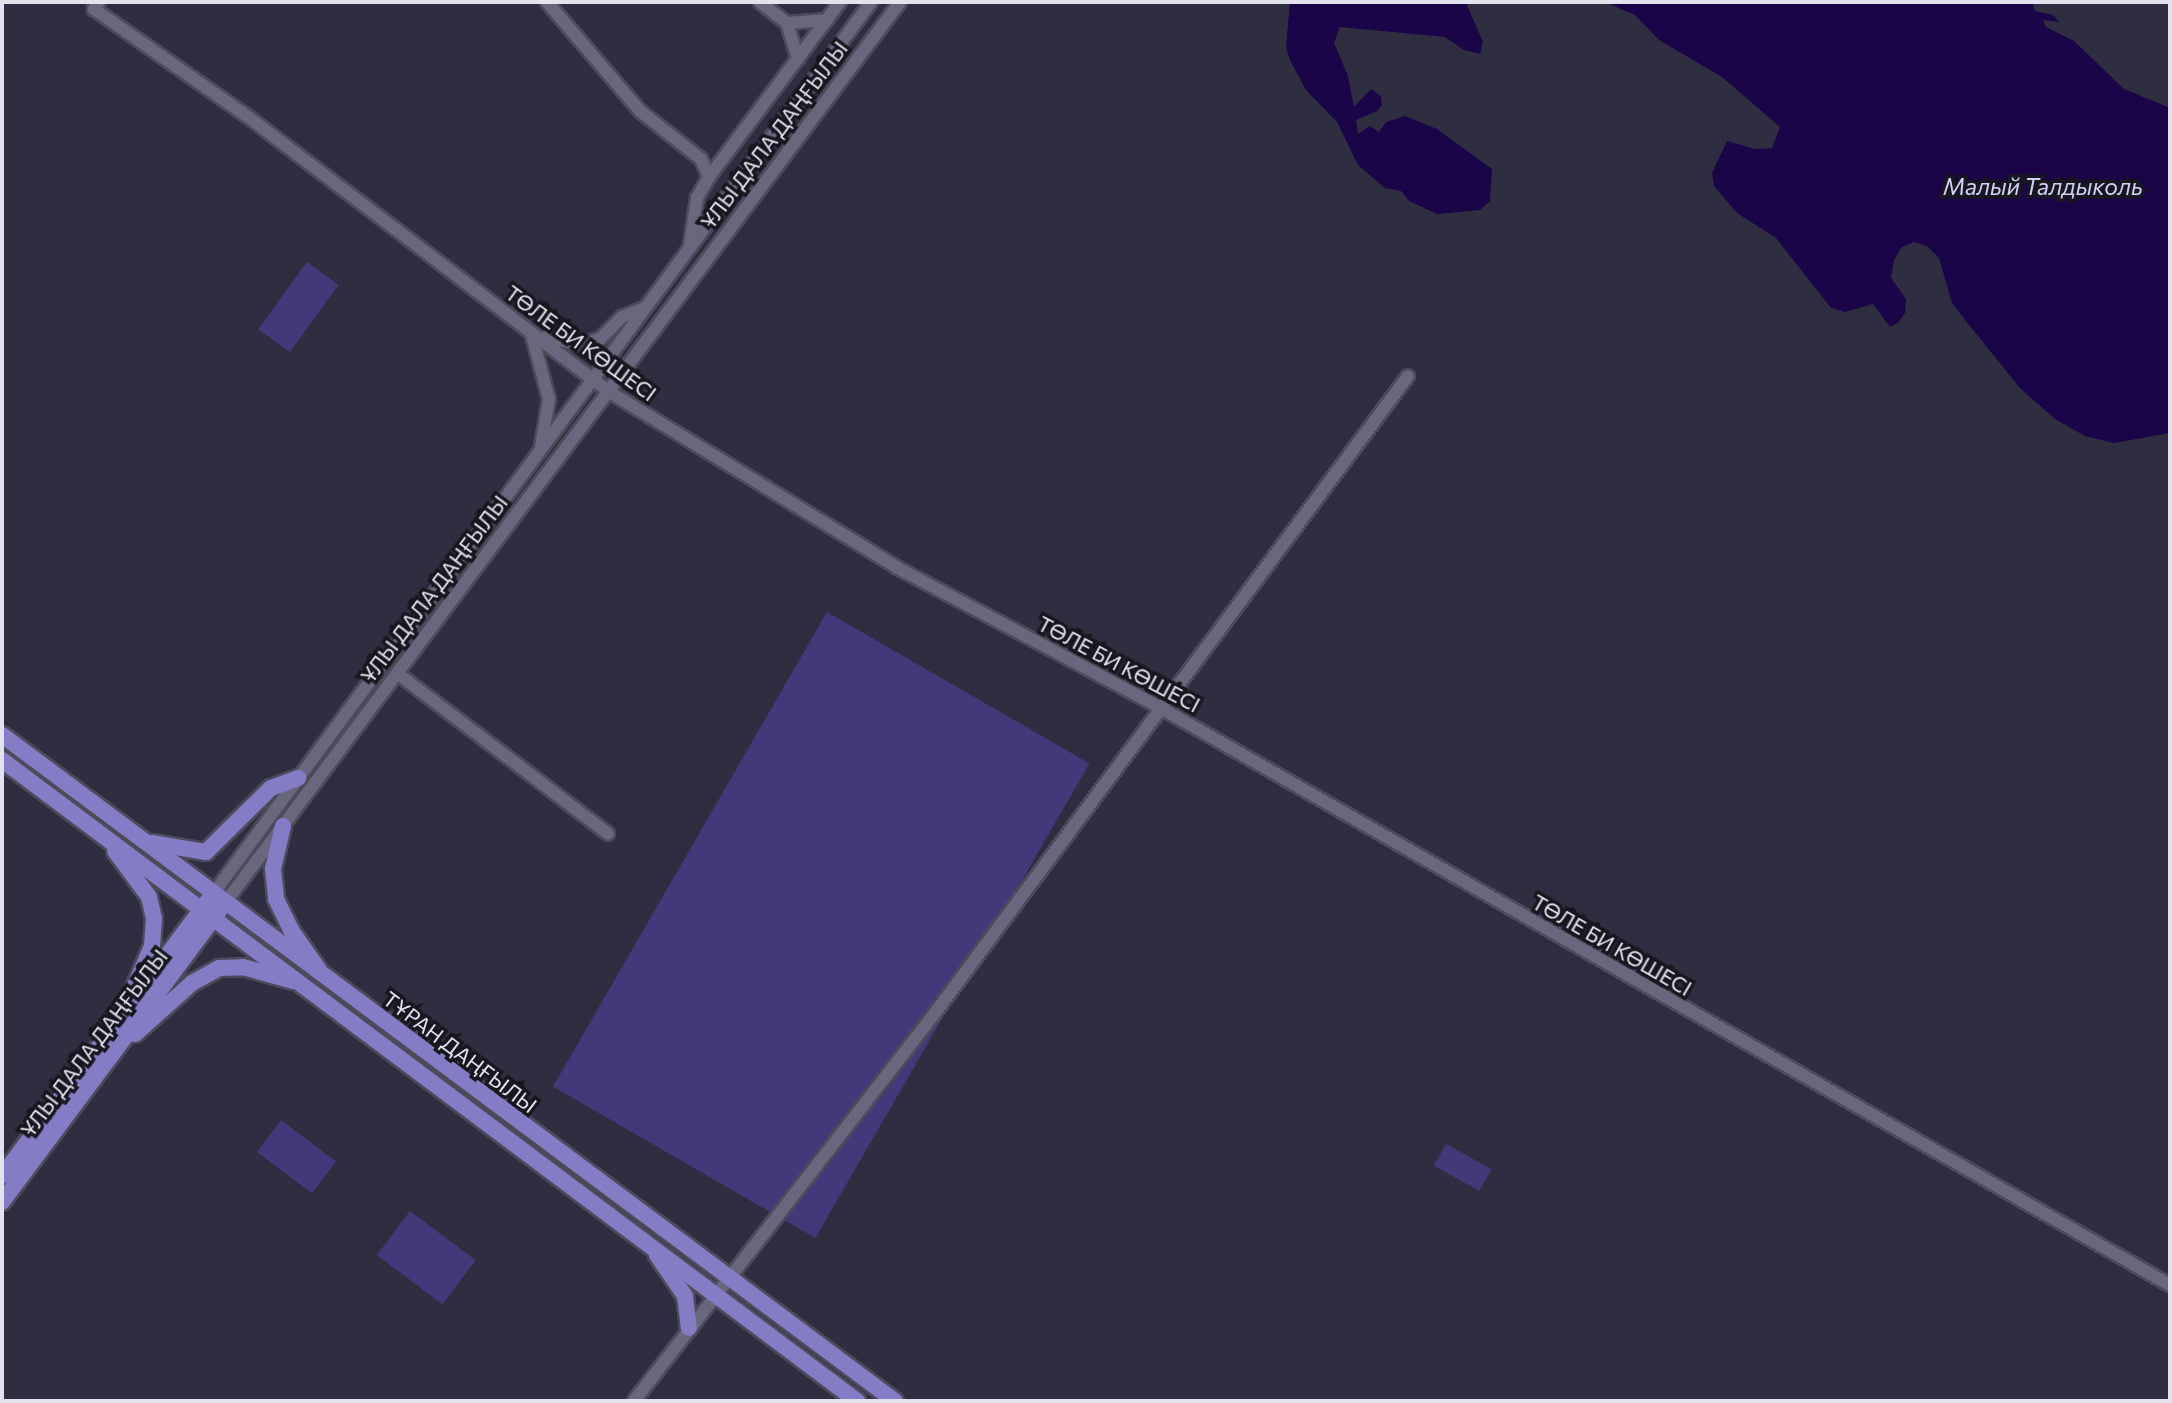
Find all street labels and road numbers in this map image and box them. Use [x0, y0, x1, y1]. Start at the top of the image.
street label: ҰЛЫ ДАЛА ДАҢҒЫЛЫ [695, 36, 853, 234]
street label: ТӨЛЕ БИ КӨШЕСІ [501, 280, 661, 406]
street label: ҰЛЫ ДАЛА ДАҢҒЫЛЫ [355, 490, 513, 688]
street label: ТӨЛЕ БИ КӨШЕСІ [1034, 611, 1204, 717]
street label: ТӨЛЕ БИ КӨШЕСІ [1528, 889, 1696, 1001]
street label: ҰЛЫ ДАЛА ДАҢҒЫЛЫ [15, 944, 173, 1142]
street label: ТҰРАН ДАҢҒЫЛЫ [378, 986, 542, 1118]

